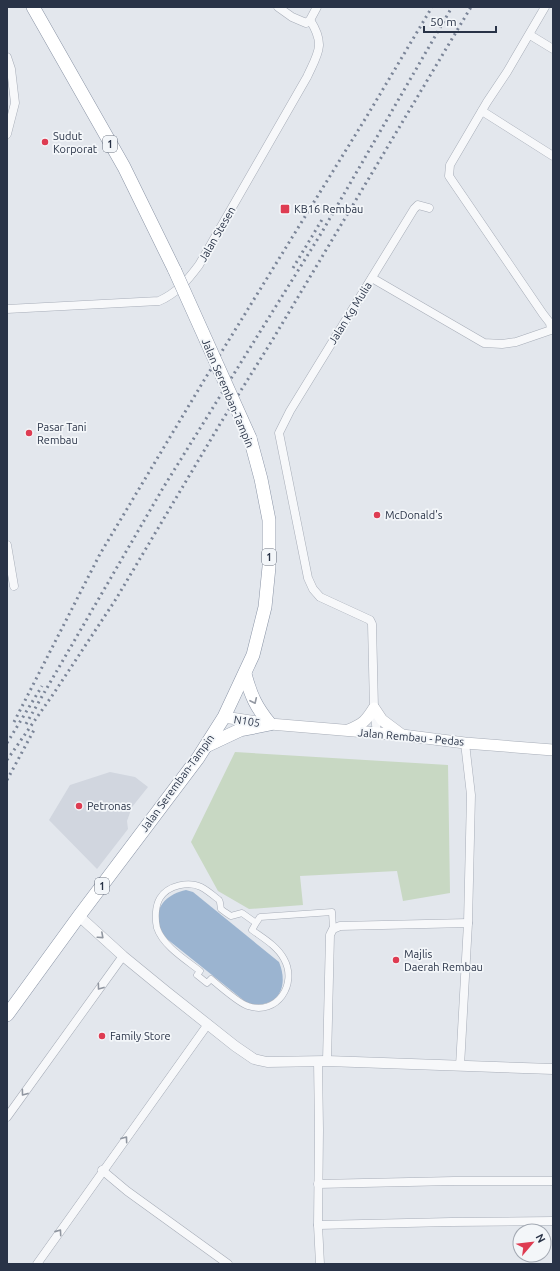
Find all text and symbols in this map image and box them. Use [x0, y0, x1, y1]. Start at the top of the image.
scale bar [424, 8, 496, 34]
text: 50 m [430, 15, 457, 28]
place label: Sudut Korporat [53, 130, 98, 155]
road number: 1 [103, 136, 117, 152]
marker: Sudut Korporat [40, 137, 50, 147]
marker: KB16 Rembau [279, 203, 291, 215]
place label: KB16 Rembau [294, 203, 363, 215]
street label: Jalan Stesen [196, 204, 238, 264]
street label: Jalan Kg Mulia [326, 280, 374, 346]
street label: Jalan Seremban-Tampin [200, 337, 256, 449]
place label: Pasar Tani Rembau [37, 421, 87, 446]
marker: Pasar Tani Rembau [24, 428, 34, 438]
place label: McDonald's [385, 509, 443, 521]
marker: McDonald's [372, 510, 382, 520]
road number: 1 [262, 549, 276, 565]
one-way arrow [249, 697, 257, 704]
street label: N105 [233, 713, 261, 729]
street label: Jalan Rembau - Pedas [357, 726, 465, 748]
street label: Jalan Seremban-Tampin [138, 732, 216, 834]
place label: Petronas [87, 800, 131, 812]
marker: Petronas [74, 801, 84, 811]
road number: 1 [95, 878, 109, 894]
one-way arrow [96, 931, 103, 938]
place label: Majlis Daerah Rembau [404, 948, 483, 973]
marker: Majlis Daerah Rembau [391, 955, 401, 965]
one-way arrow [98, 983, 105, 990]
place label: Family Store [110, 1030, 171, 1042]
marker: Family Store [97, 1031, 107, 1041]
one-way arrow [21, 1089, 29, 1096]
one-way arrow [120, 1136, 128, 1143]
north arrow [512, 1223, 552, 1263]
one-way arrow [54, 1229, 62, 1236]
text: N [534, 1232, 548, 1245]

